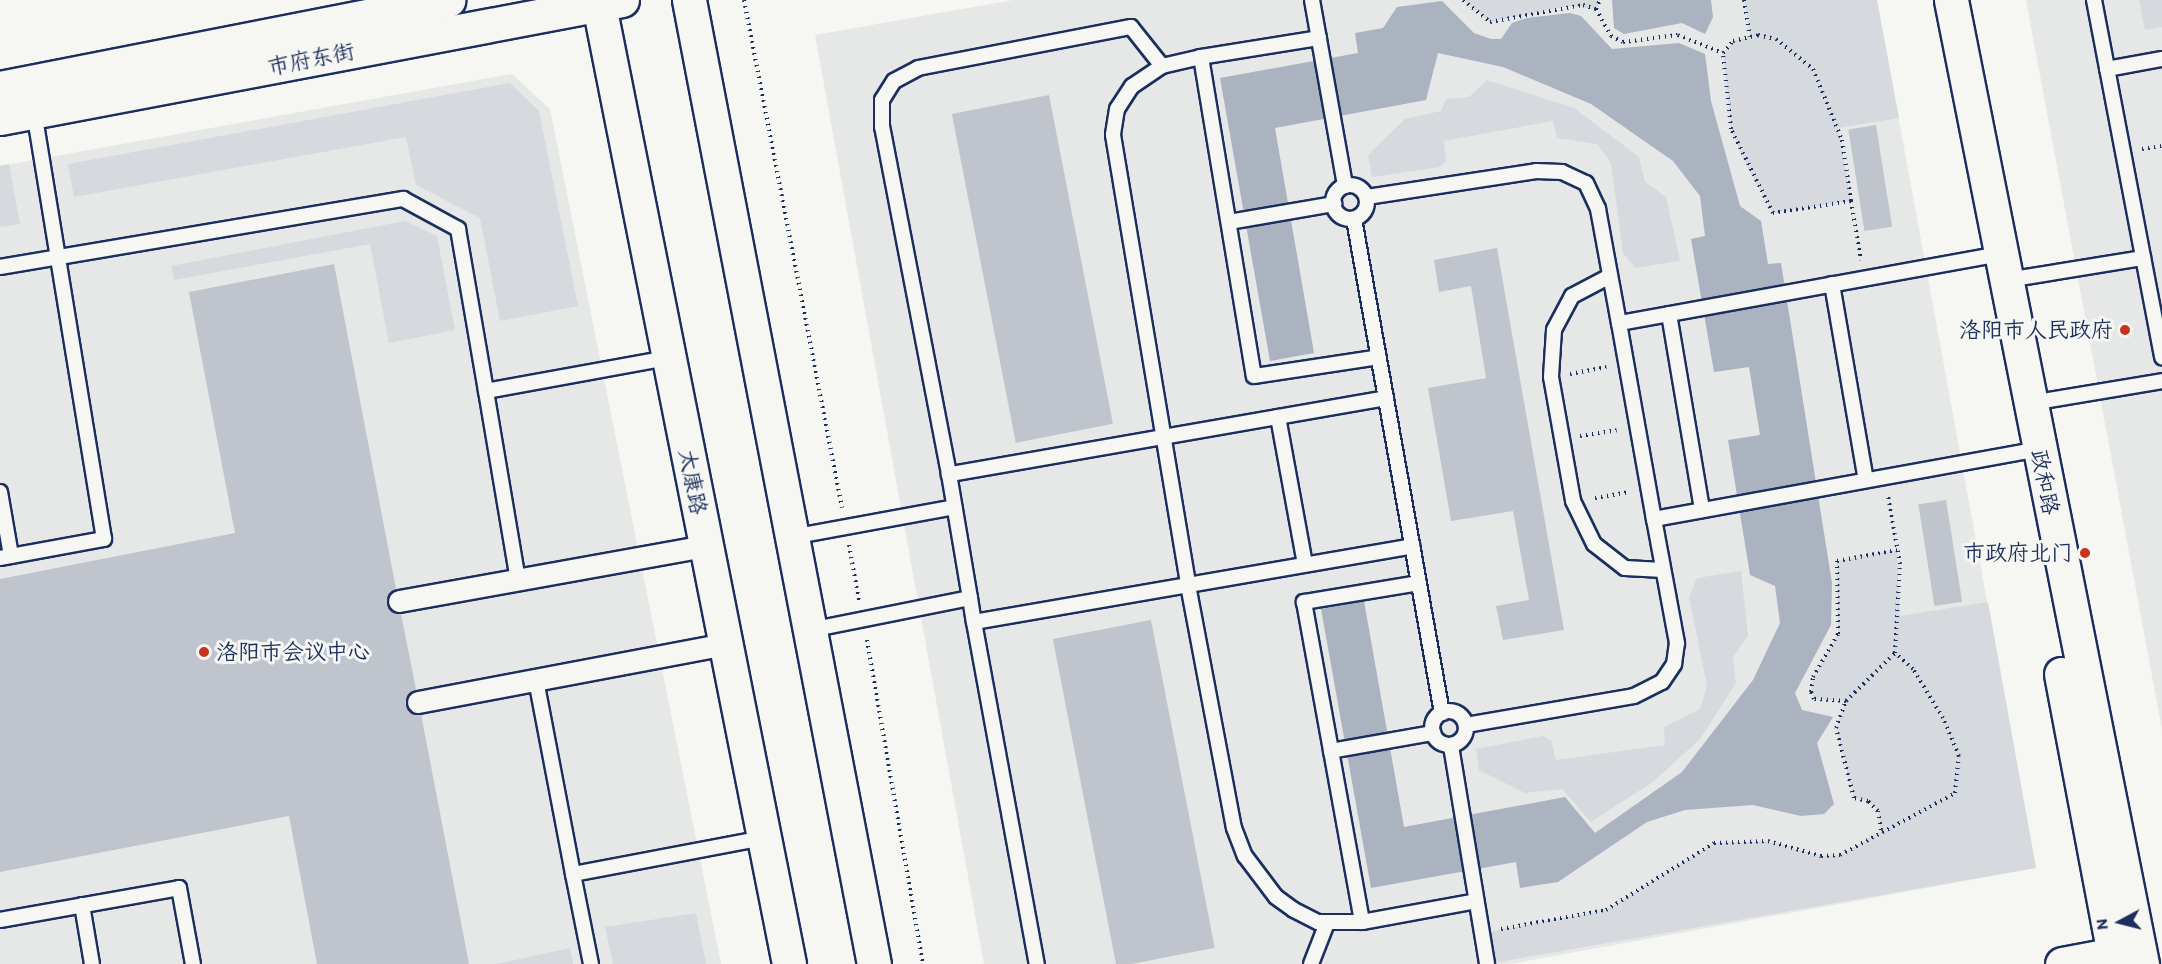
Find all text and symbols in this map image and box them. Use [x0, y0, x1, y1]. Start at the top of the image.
street label: 市府东街 [265, 38, 357, 80]
place label: 洛阳市人民政府 [1959, 317, 2113, 343]
marker: 洛阳市人民政府 [2118, 323, 2132, 337]
street label: 太康路 [674, 447, 712, 517]
street label: 政和路 [2026, 447, 2064, 517]
place label: 市政府北门 [1963, 540, 2073, 566]
marker: 市政府北门 [2078, 546, 2092, 560]
place label: 洛阳市会议中心 [216, 639, 370, 665]
marker: 洛阳市会议中心 [197, 645, 211, 659]
north arrow [2090, 892, 2150, 952]
text: N [2092, 918, 2112, 931]

